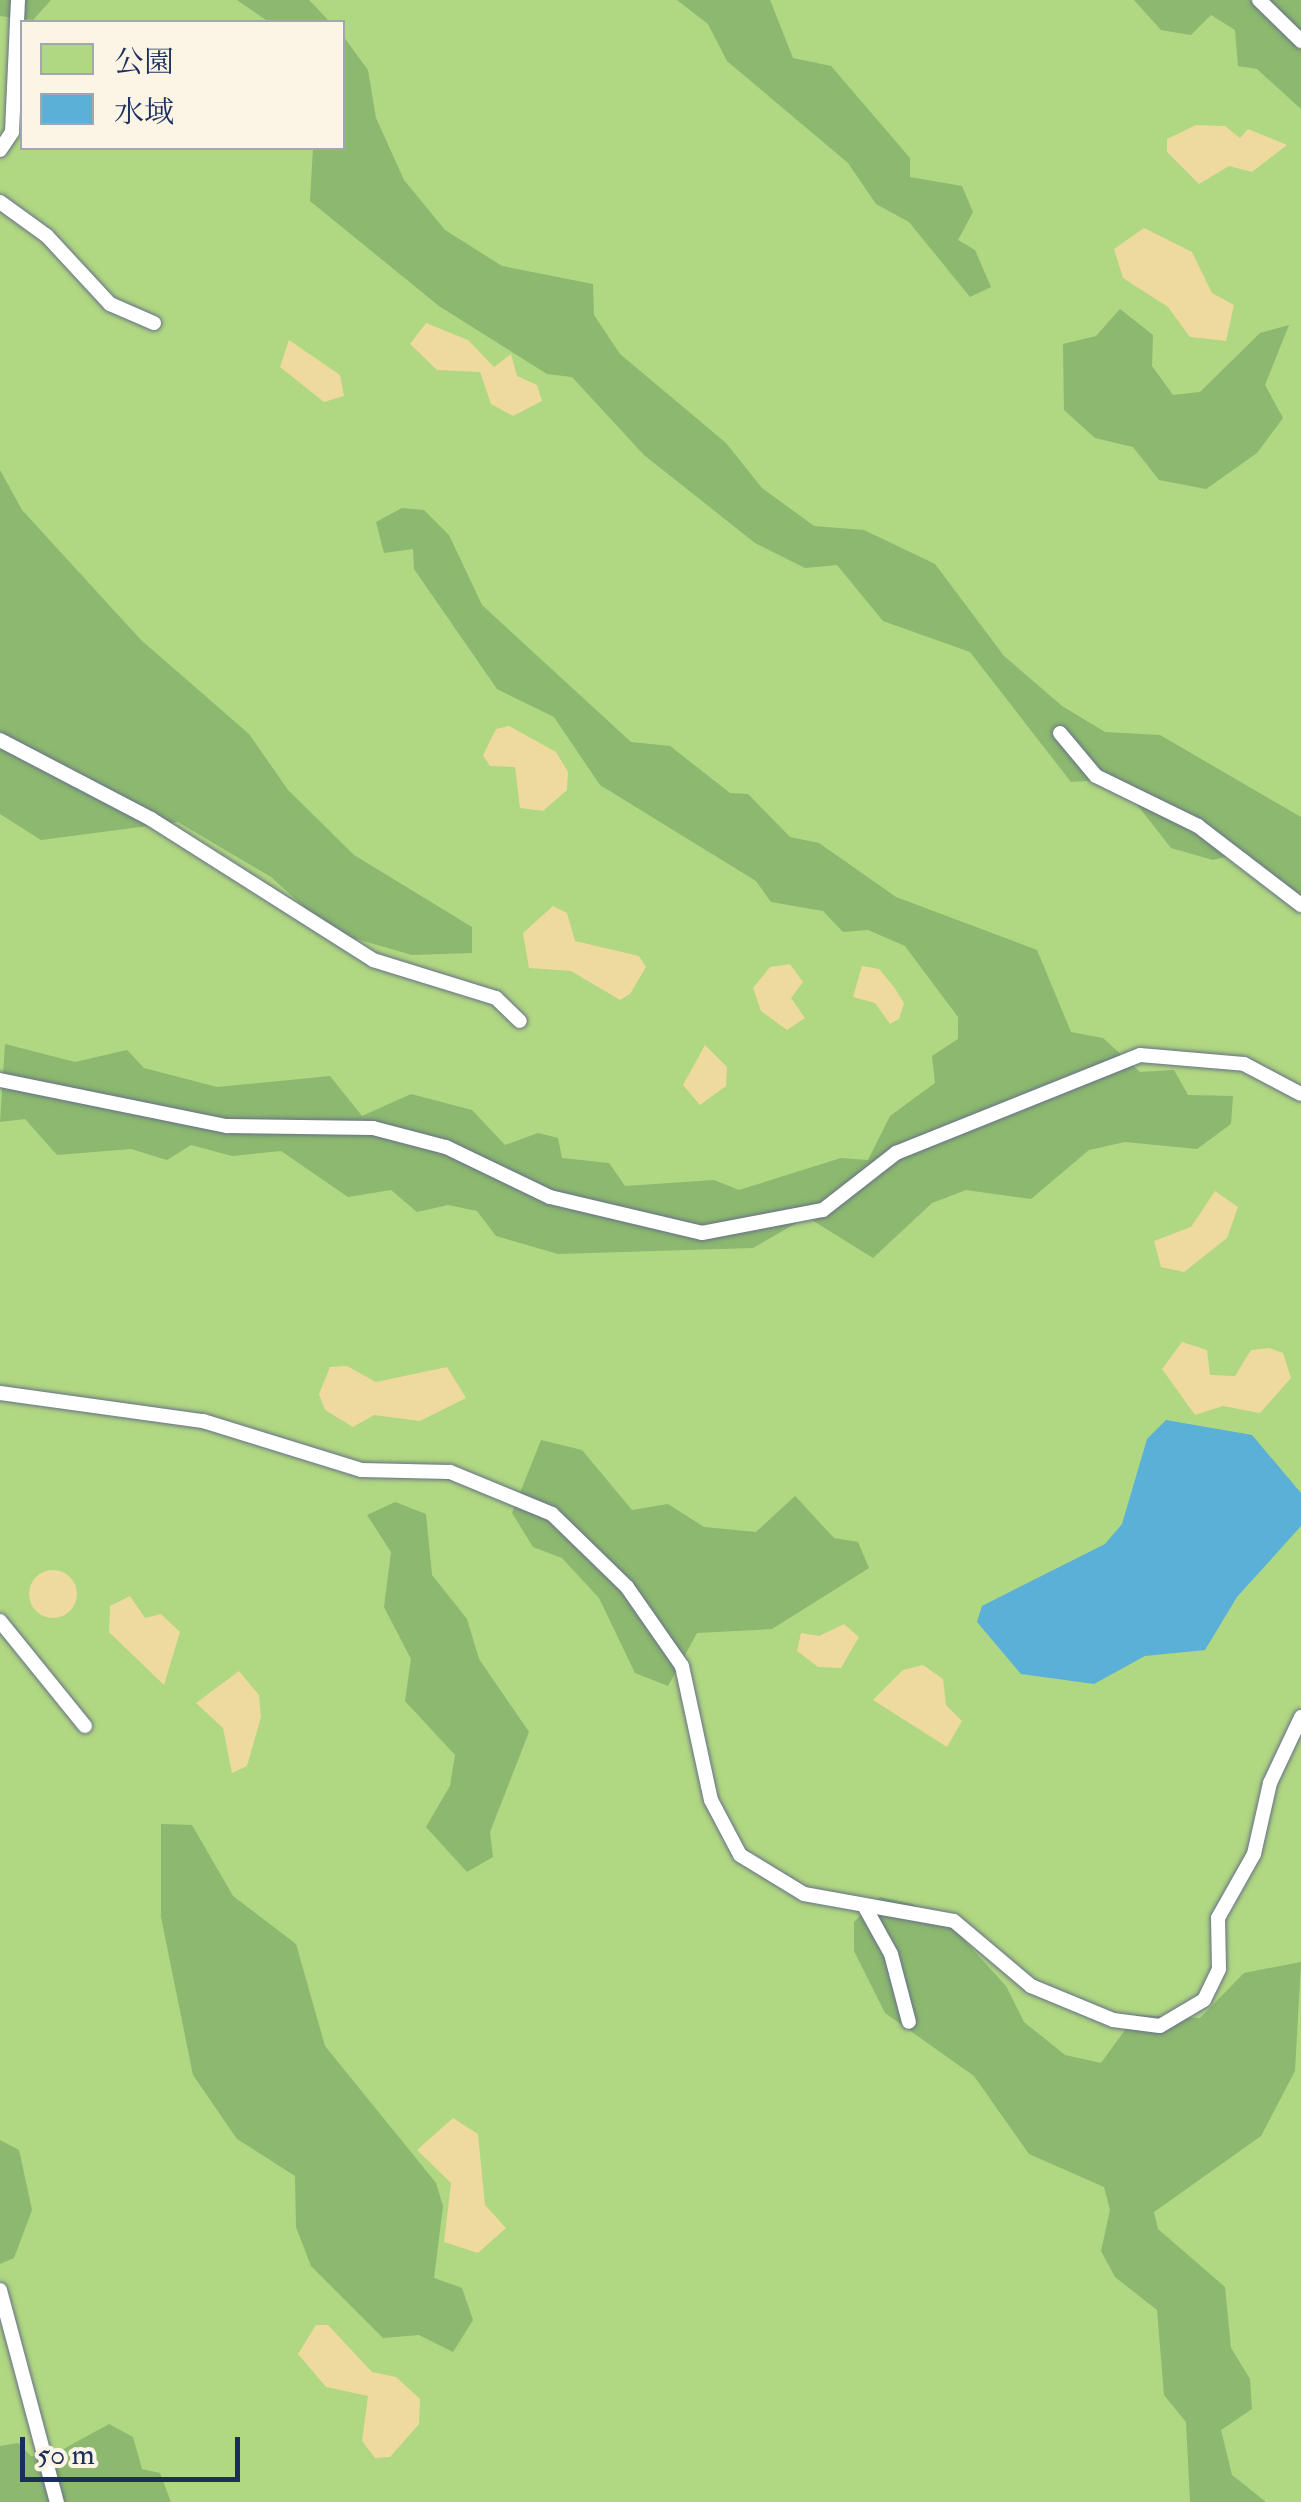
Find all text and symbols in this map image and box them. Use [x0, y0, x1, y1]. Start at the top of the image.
legend [20, 20, 345, 150]
text: 公園 [114, 44, 174, 81]
text: 水域 [114, 94, 174, 131]
scale bar [25, 2417, 245, 2479]
text: 50 m [37, 2436, 95, 2473]

